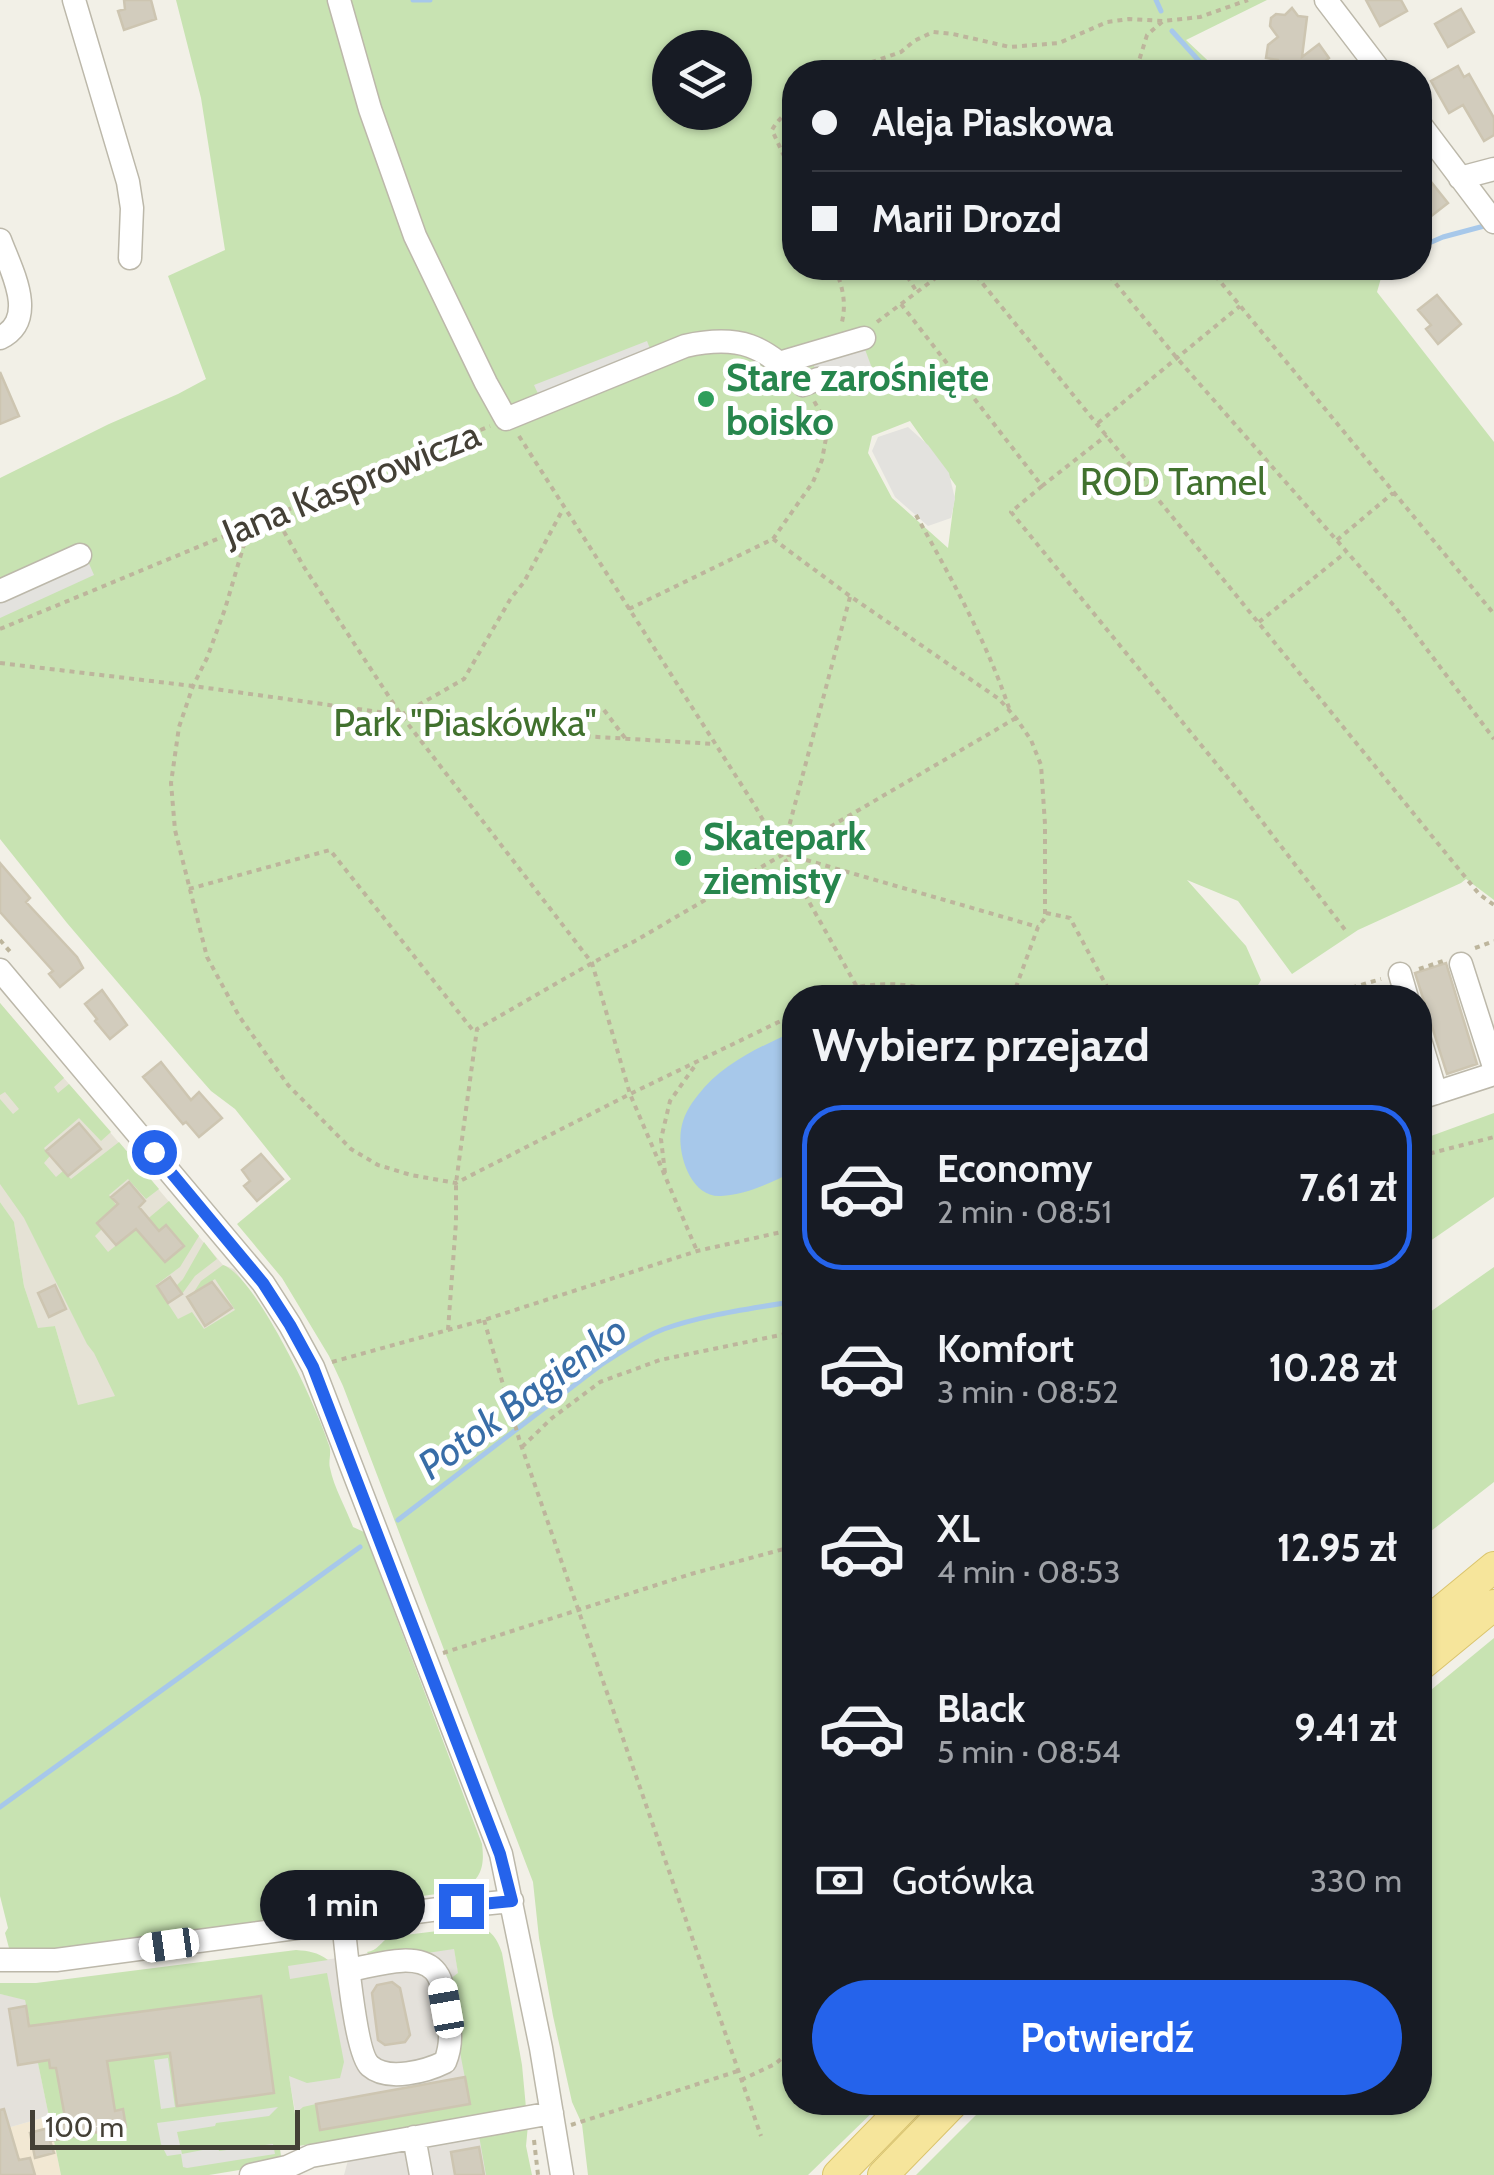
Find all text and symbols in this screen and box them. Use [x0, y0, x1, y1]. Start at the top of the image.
map controls [652, 30, 752, 130]
button: layers [652, 30, 752, 130]
text: Aleja Piaskowa [872, 99, 1113, 146]
text: Marii Drozd [872, 195, 1062, 242]
place label: Stare zarośnięte boisko [726, 354, 989, 445]
marker: Stare zarośnięte boisko [695, 388, 717, 410]
street label: Jana Kasprowicza [214, 410, 487, 556]
park label: ROD Tamel [1080, 458, 1266, 505]
park label: Park "Piaskówka" [333, 699, 597, 746]
place label: Skatepark ziemisty [703, 813, 867, 904]
marker: Skatepark ziemisty [672, 847, 694, 869]
text: Wybierz przejazd [812, 1018, 1150, 1072]
route start [132, 1130, 177, 1175]
icon: car [817, 1143, 907, 1233]
text: Economy [937, 1145, 1092, 1192]
text: 7.61 zł [1299, 1164, 1397, 1211]
text: 2 min · 08:51 [937, 1192, 1112, 1231]
water label: Potok Bagienko [408, 1305, 636, 1489]
icon: car [817, 1323, 907, 1413]
text: Komfort [937, 1325, 1074, 1372]
text: 10.28 zł [1269, 1344, 1397, 1391]
text: 3 min · 08:52 [937, 1372, 1119, 1411]
icon: car [817, 1503, 907, 1593]
text: XL [937, 1505, 980, 1552]
text: 12.95 zł [1277, 1524, 1397, 1571]
text: 4 min · 08:53 [937, 1552, 1120, 1591]
icon: car [817, 1683, 907, 1773]
text: Black [937, 1685, 1025, 1732]
text: 9.41 zł [1294, 1704, 1397, 1751]
text: 5 min · 08:54 [937, 1732, 1120, 1771]
icon: cash [812, 1853, 867, 1908]
text: Gotówka [892, 1857, 1034, 1904]
text: 330 m [1310, 1861, 1402, 1900]
callout: 1 min [261, 1871, 426, 1941]
route end [439, 1884, 484, 1929]
text: 1 min [306, 1885, 379, 1924]
car [137, 1926, 201, 1964]
car [426, 1976, 466, 2040]
button: Potwierdź [812, 1980, 1402, 2095]
scale bar [30, 2105, 300, 2150]
text: 100 m [45, 2110, 124, 2144]

